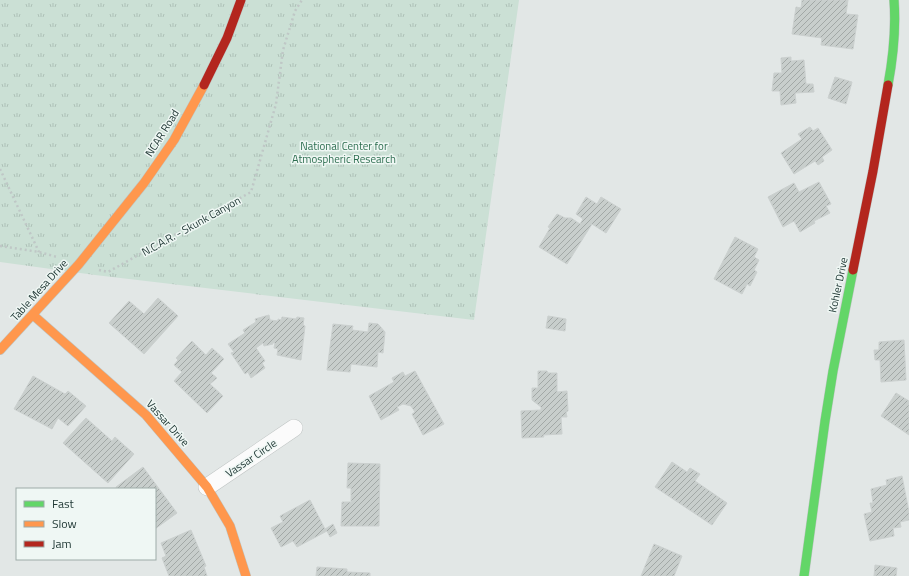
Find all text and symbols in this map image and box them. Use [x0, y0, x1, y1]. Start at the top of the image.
street label: NCAR Road [141, 106, 183, 160]
park label: National Center for Atmospheric Research [292, 138, 396, 167]
street label: N.C.A.R. - Skunk Canyon [139, 192, 243, 260]
street label: Table Mesa Drive [7, 255, 71, 325]
street label: Kohler Drive [824, 255, 852, 314]
street label: Vassar Drive [143, 396, 194, 450]
street label: Vassar Circle [222, 435, 280, 481]
legend [16, 488, 156, 560]
text: Fast [52, 494, 75, 513]
text: Slow [52, 514, 77, 533]
text: Jam [52, 534, 72, 553]

